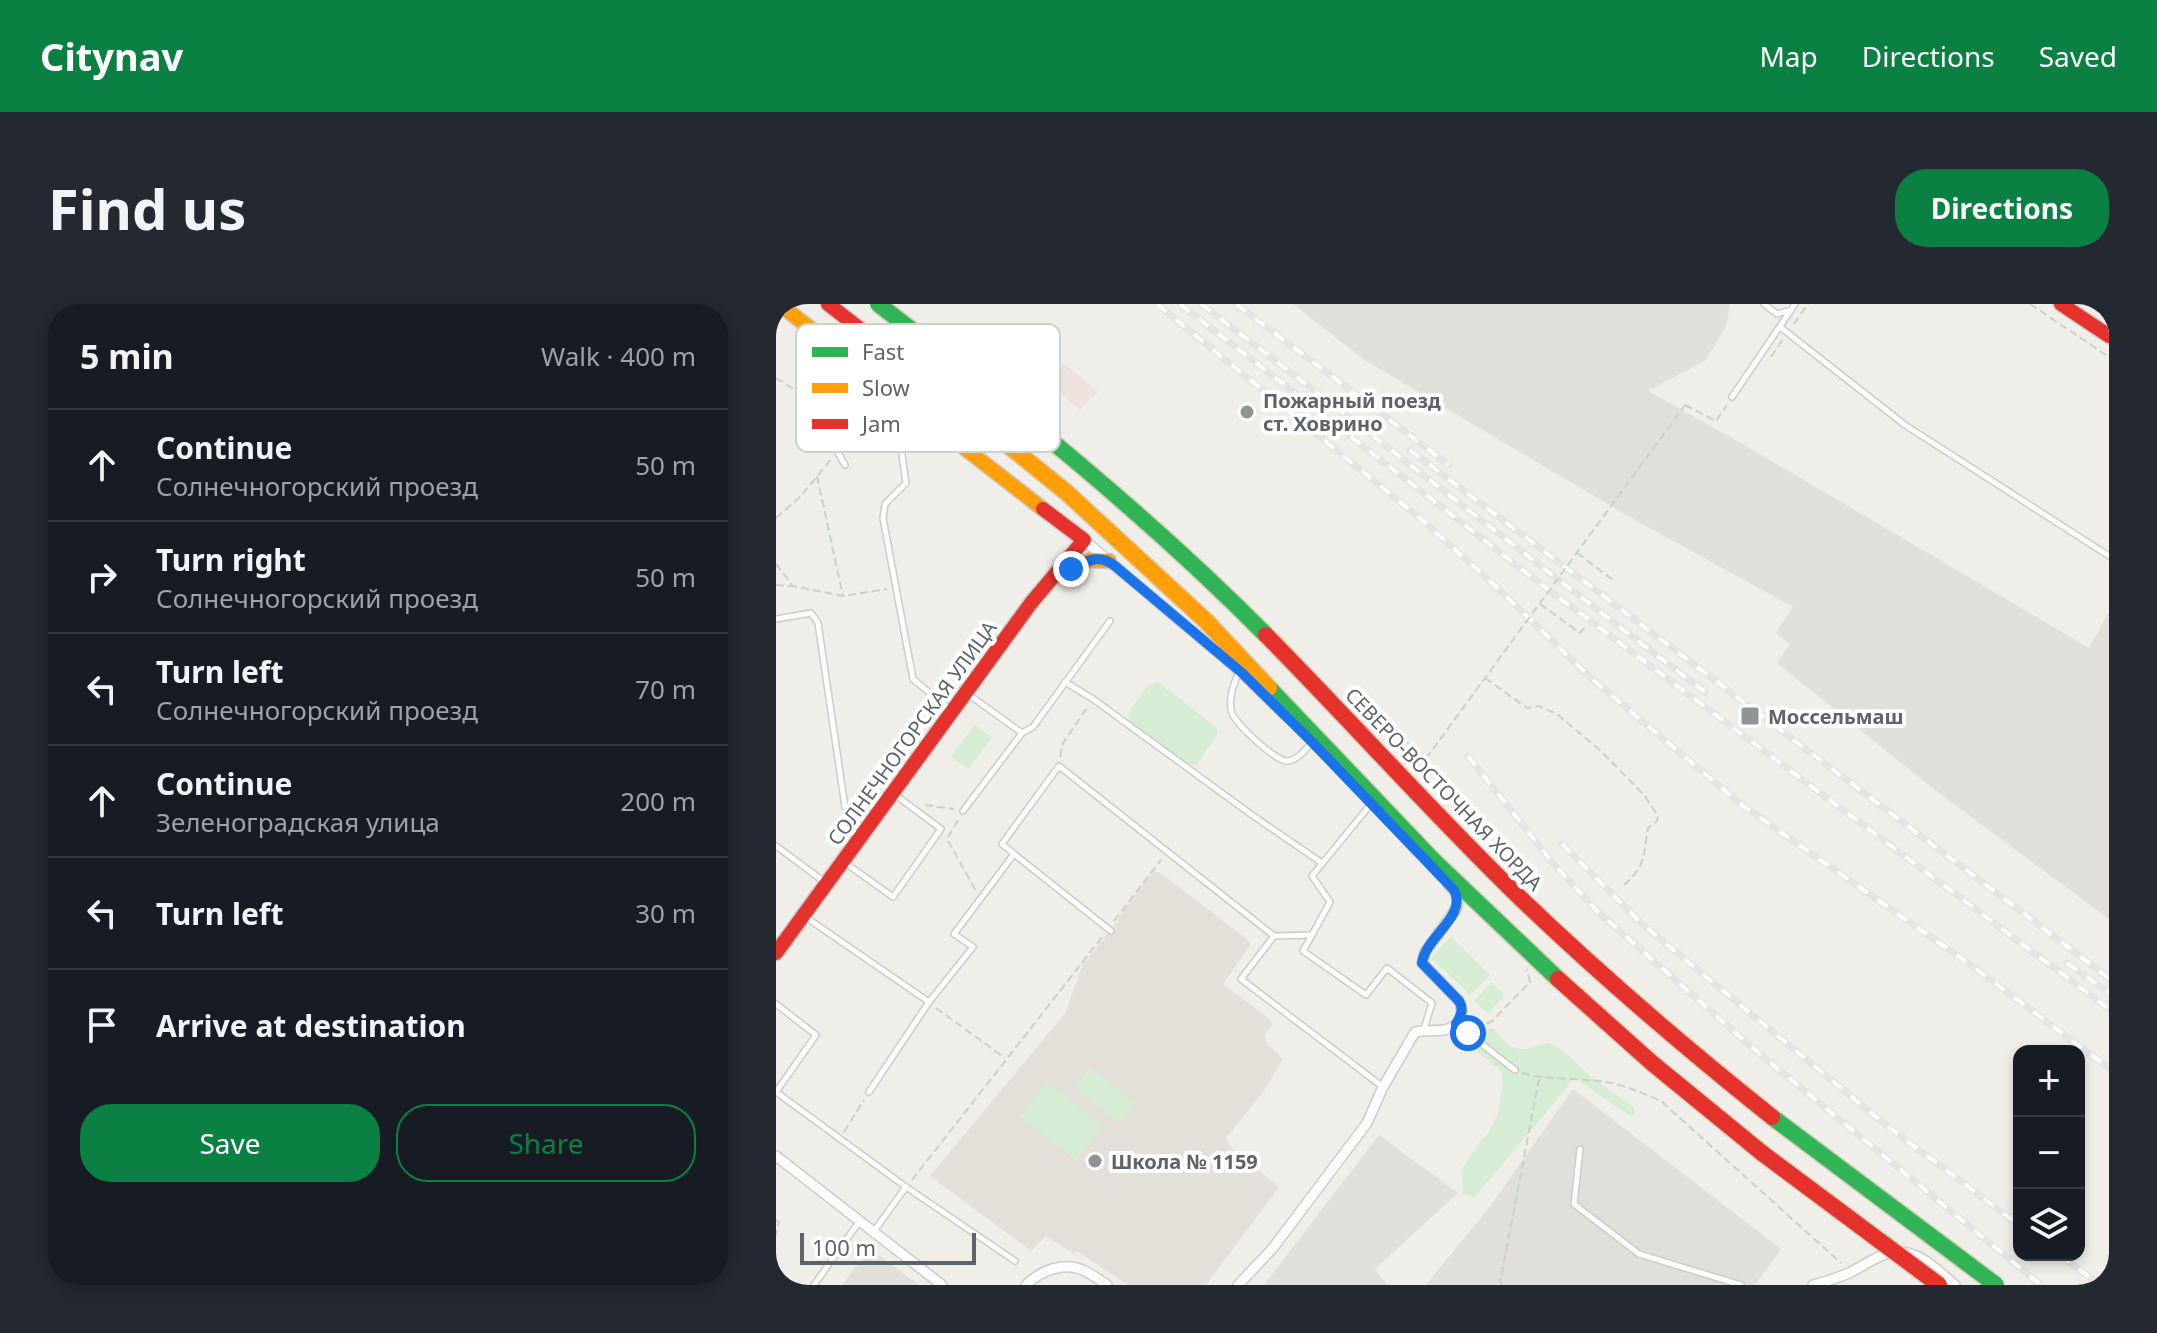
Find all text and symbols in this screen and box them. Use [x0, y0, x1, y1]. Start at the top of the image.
text: Citynav [40, 30, 183, 82]
text: Map [1759, 37, 1818, 75]
text: Directions [1862, 37, 1995, 75]
text: Saved [2039, 37, 2117, 75]
button: Directions [1895, 169, 2109, 247]
text: Find us [48, 170, 246, 246]
legend [796, 324, 1060, 452]
text: 5 min [80, 333, 174, 379]
text: Fast [862, 336, 904, 366]
text: Walk · 400 m [541, 338, 696, 374]
text: Slow [862, 372, 911, 402]
place label: Пожарный поезд ст. Ховрино [1263, 387, 1441, 437]
marker: Пожарный поезд ст. Ховрино [1238, 403, 1256, 421]
text: Jam [860, 408, 901, 438]
text: Continue [156, 427, 292, 468]
icon: ahead [80, 443, 124, 487]
text: 50 m [635, 447, 696, 483]
text: Солнечногорский проезд [156, 468, 478, 504]
text: Turn right [156, 539, 306, 580]
route end [1053, 551, 1089, 587]
icon: right [80, 555, 124, 599]
text: 50 m [635, 559, 696, 595]
text: Солнечногорский проезд [156, 580, 478, 616]
street label: СОЛНЕЧНОГОРСКАЯ УЛИЦА [821, 615, 1003, 851]
text: Turn left [156, 651, 284, 692]
icon: left [80, 667, 124, 711]
text: 70 m [635, 671, 696, 707]
street label: СЕВЕРО-ВОСТОЧНАЯ ХОРДА [1340, 682, 1549, 897]
text: Солнечногорский проезд [156, 692, 478, 728]
place label: Моссельмаш [1768, 703, 1904, 730]
marker: Моссельмаш [1739, 705, 1761, 727]
text: Continue [156, 763, 292, 804]
icon: ahead [80, 779, 124, 823]
text: 200 m [620, 783, 696, 819]
text: Зеленоградская улица [156, 804, 440, 840]
icon: left [80, 891, 124, 935]
text: Turn left [156, 893, 284, 934]
text: 30 m [635, 895, 696, 931]
icon: arrive [80, 1003, 124, 1047]
text: Arrive at destination [156, 1005, 466, 1046]
route start [1450, 1015, 1486, 1051]
map controls [2013, 1045, 2085, 1261]
button: + [2013, 1045, 2085, 1117]
button: Save [80, 1104, 380, 1182]
button: Share [396, 1104, 696, 1182]
button: − [2013, 1117, 2085, 1189]
place label: Школа № 1159 [1111, 1148, 1258, 1175]
marker: Школа № 1159 [1086, 1152, 1104, 1170]
button: layers [2013, 1189, 2085, 1261]
scale bar [800, 1229, 976, 1265]
text: 100 m [812, 1232, 876, 1262]

